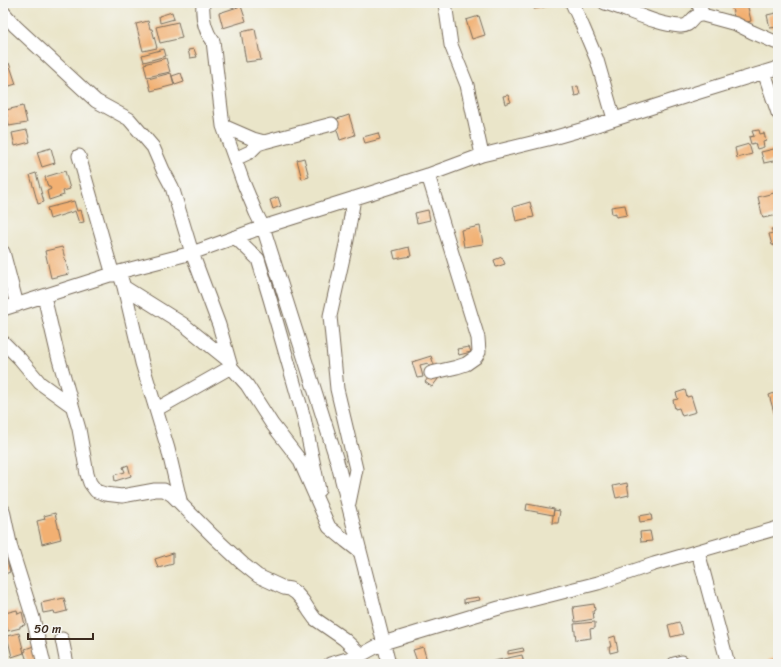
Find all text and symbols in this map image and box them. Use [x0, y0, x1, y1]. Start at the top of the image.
scale bar [28, 615, 93, 641]
text: 50 m [34, 618, 61, 640]

